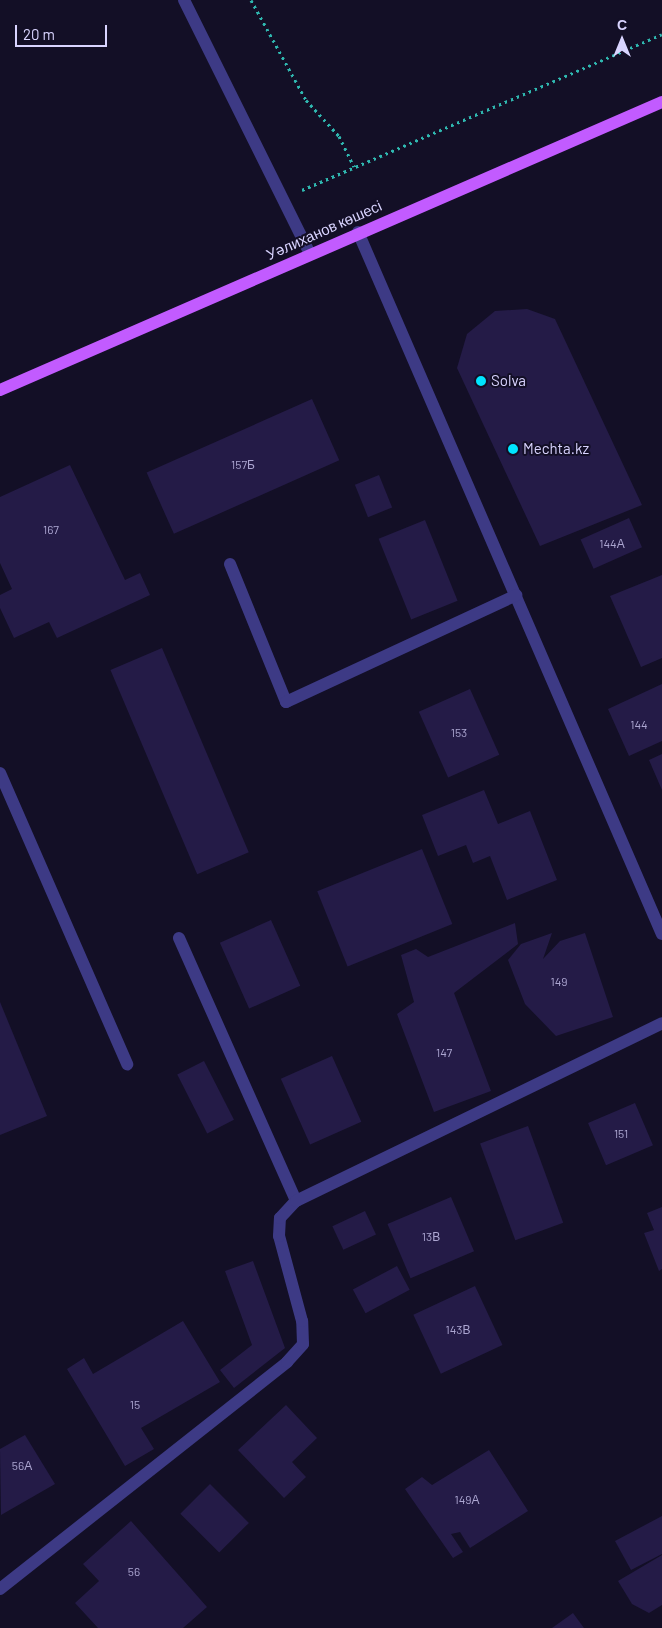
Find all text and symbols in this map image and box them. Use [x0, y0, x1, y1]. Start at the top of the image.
scale bar [18, 15, 110, 47]
north arrow [597, 15, 647, 65]
text: С [617, 16, 627, 33]
text: 20 m [23, 25, 55, 43]
street label: Уәлиханов көшесі [264, 196, 384, 264]
place label: Solva [491, 372, 526, 390]
marker: Solva [475, 375, 487, 387]
place label: Mechta.kz [523, 440, 589, 458]
marker: Mechta.kz [507, 443, 519, 455]
house number: 157Б [231, 458, 255, 472]
house number: 167 [43, 523, 59, 537]
house number: 144А [599, 537, 625, 551]
house number: 144 [630, 718, 648, 732]
house number: 153 [451, 726, 467, 740]
house number: 149 [550, 975, 568, 989]
house number: 147 [436, 1046, 452, 1060]
house number: 151 [614, 1127, 628, 1141]
house number: 13В [422, 1230, 440, 1244]
house number: 143В [446, 1323, 470, 1337]
house number: 15 [130, 1398, 140, 1412]
house number: 56А [12, 1459, 32, 1473]
house number: 149А [454, 1493, 480, 1507]
house number: 56 [128, 1565, 140, 1579]

